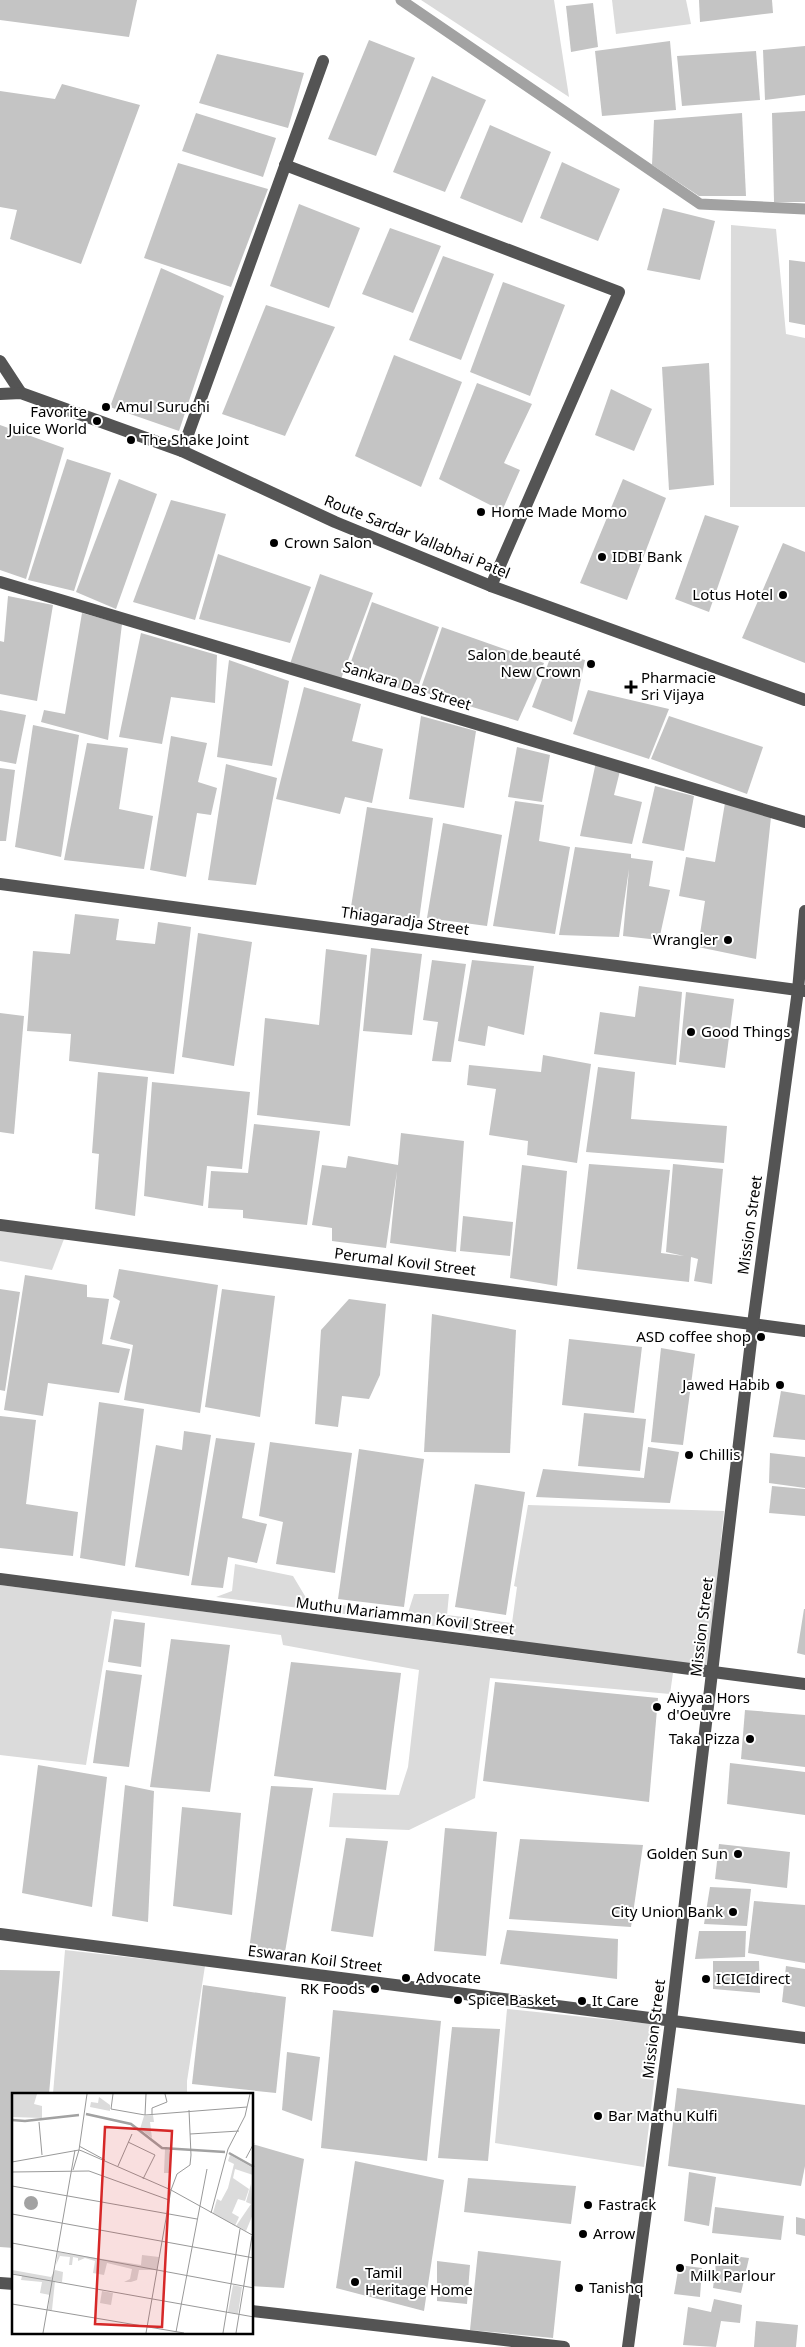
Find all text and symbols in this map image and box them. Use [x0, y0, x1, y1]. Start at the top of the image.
place label: Amul Suruchi [116, 396, 210, 416]
place label: Favorite Juice World [6, 401, 87, 438]
marker: Amul Suruchi [100, 401, 112, 413]
marker: Favorite Juice World [91, 415, 103, 427]
place label: The Shake Joint [141, 429, 250, 449]
marker: The Shake Joint [125, 434, 137, 446]
street label: Route Sardar Vallabhai Patel [321, 490, 513, 583]
place label: Home Made Momo [491, 501, 627, 521]
marker: Home Made Momo [475, 506, 487, 518]
place label: Crown Salon [284, 532, 372, 552]
marker: Crown Salon [268, 537, 280, 549]
place label: IDBI Bank [612, 546, 682, 566]
marker: IDBI Bank [596, 551, 608, 563]
place label: Lotus Hotel [692, 584, 773, 604]
marker: Lotus Hotel [777, 589, 789, 601]
place label: Salon de beauté New Crown [467, 644, 581, 681]
street label: Sankara Das Street [341, 656, 474, 714]
marker: Salon de beauté New Crown [585, 658, 597, 670]
place label: Pharmacie Sri Vijaya [641, 667, 716, 704]
marker: Pharmacie Sri Vijaya [625, 681, 637, 693]
street label: Thiagaradja Street [340, 901, 471, 939]
place label: Wrangler [653, 929, 718, 949]
marker: Wrangler [722, 934, 734, 946]
place label: Good Things [701, 1021, 790, 1041]
marker: Good Things [685, 1026, 697, 1038]
street label: Mission Street [732, 1173, 766, 1276]
street label: Perumal Kovil Street [333, 1242, 478, 1280]
place label: ASD coffee shop [636, 1326, 751, 1346]
marker: ASD coffee shop [755, 1331, 767, 1343]
place label: Jawed Habib [680, 1374, 770, 1394]
marker: Jawed Habib [774, 1379, 786, 1391]
place label: Chillis [699, 1444, 740, 1464]
marker: Chillis [683, 1449, 695, 1461]
street label: Mission Street [685, 1576, 717, 1678]
street label: Muthu Mariamman Kovil Street [295, 1592, 516, 1638]
place label: Aiyyaa Hors d'Oeuvre [667, 1687, 750, 1724]
marker: Aiyyaa Hors d'Oeuvre [651, 1701, 663, 1713]
place label: Taka Pizza [669, 1728, 740, 1748]
marker: Taka Pizza [744, 1733, 756, 1745]
place label: Golden Sun [647, 1843, 728, 1863]
marker: Golden Sun [732, 1848, 744, 1860]
place label: City Union Bank [611, 1901, 723, 1921]
marker: City Union Bank [727, 1906, 739, 1918]
street label: Eswaran Koil Street [247, 1940, 384, 1976]
place label: Advocate [416, 1967, 481, 1987]
place label: ICICIdirect [716, 1968, 791, 1988]
marker: Advocate [400, 1972, 412, 1984]
marker: ICICIdirect [700, 1973, 712, 1985]
place label: RK Foods [300, 1978, 365, 1998]
street label: Mission Street [637, 1978, 669, 2080]
marker: RK Foods [369, 1983, 381, 1995]
place label: Spice Basket [468, 1989, 557, 2009]
place label: It Care [592, 1990, 639, 2010]
marker: Spice Basket [452, 1994, 464, 2006]
marker: It Care [576, 1995, 588, 2007]
inset map [12, 2093, 254, 2334]
place label: Bar Mathu Kulfi [608, 2105, 718, 2125]
marker: Bar Mathu Kulfi [592, 2110, 604, 2122]
place label: Fastrack [598, 2194, 656, 2214]
marker: Fastrack [582, 2199, 594, 2211]
place label: Arrow [593, 2223, 635, 2243]
marker: Arrow [577, 2228, 589, 2240]
place label: Ponlait Milk Parlour [690, 2248, 775, 2285]
place label: Tamil Heritage Home [365, 2262, 473, 2299]
marker: Ponlait Milk Parlour [674, 2262, 686, 2274]
marker: Tamil Heritage Home [349, 2276, 361, 2288]
place label: Tanishq [589, 2277, 643, 2297]
marker: Tanishq [573, 2282, 585, 2294]

